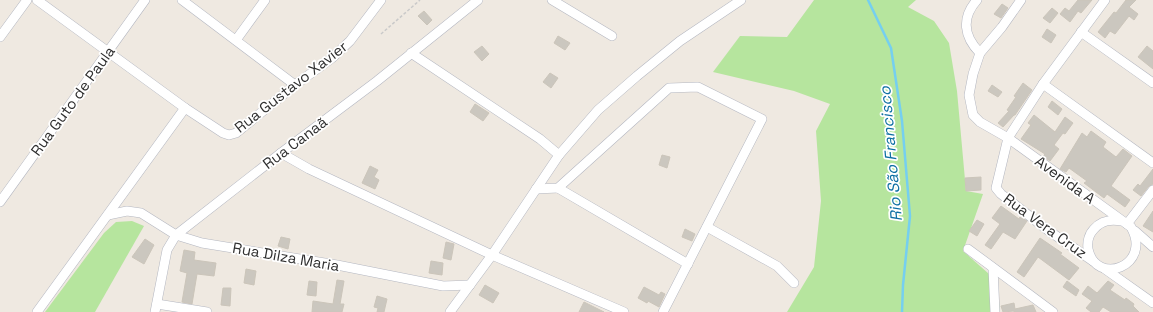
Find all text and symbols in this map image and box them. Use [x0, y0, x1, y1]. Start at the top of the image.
street label: Rua Gustavo Xavier [230, 36, 351, 137]
street label: Rua Guto de Paula [26, 42, 119, 159]
water label: Rio São Francisco [874, 84, 907, 222]
street label: Rua Canaã [259, 112, 331, 173]
street label: Avenida A [1031, 151, 1100, 208]
street label: Rua Vera Cruz [1000, 189, 1091, 262]
street label: Rua Dilza Maria [231, 238, 341, 275]

